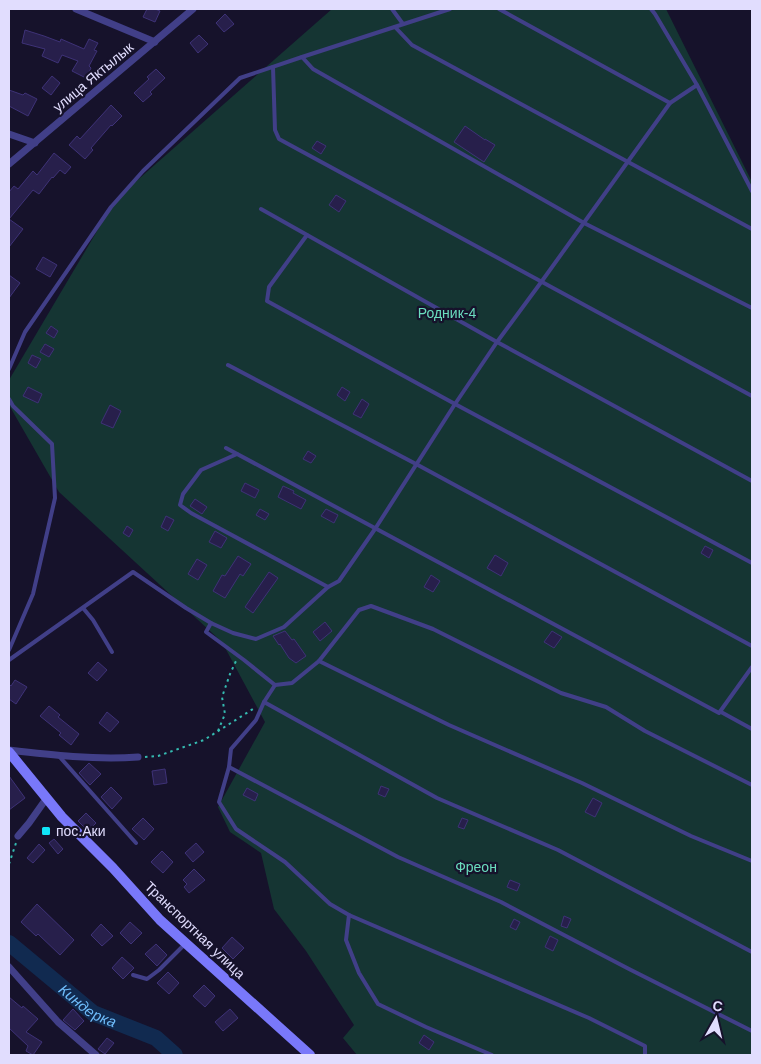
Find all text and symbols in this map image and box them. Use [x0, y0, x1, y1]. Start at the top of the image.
street label: улица Яктылык [50, 38, 137, 115]
park label: Родник-4 [418, 305, 476, 321]
place label: пос.Аки [56, 823, 106, 839]
marker: пос.Аки [40, 825, 52, 837]
park label: Фреон [455, 859, 497, 875]
street label: Транспортная улица [142, 878, 248, 982]
water label: Киндерка [56, 980, 119, 1030]
north arrow [691, 994, 741, 1044]
text: С [712, 997, 724, 1015]

